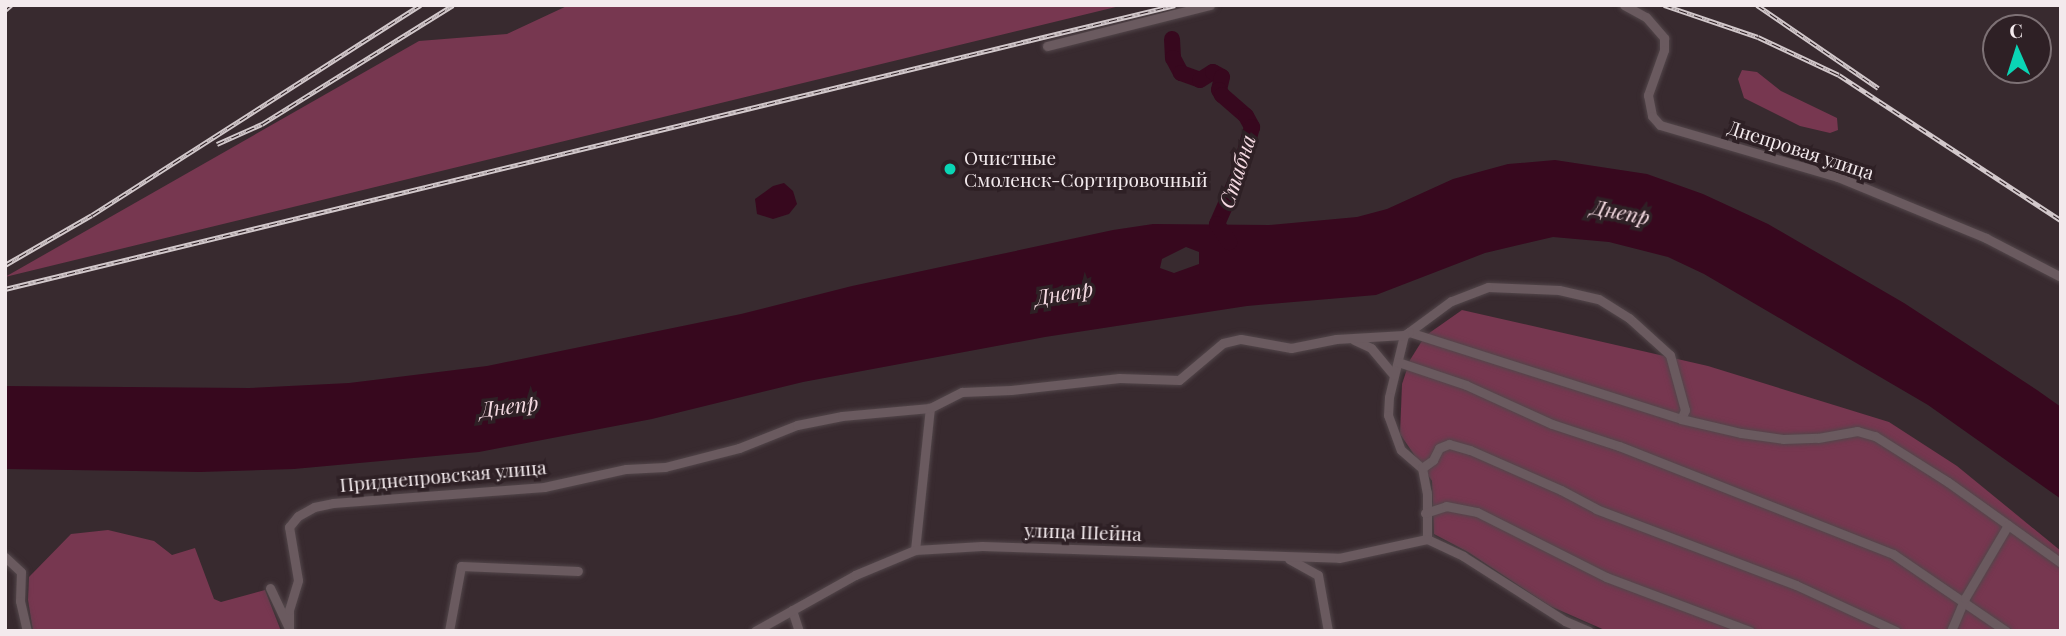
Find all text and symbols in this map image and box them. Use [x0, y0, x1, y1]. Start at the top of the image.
north arrow [1982, 14, 2052, 84]
text: С [2009, 17, 2023, 43]
street label: Днепровая улица [1725, 116, 1877, 184]
water label: Стабна [1212, 131, 1260, 211]
place label: Очистные Смоленск-Сортировочный [964, 147, 1208, 191]
marker: Очистные Смоленск-Сортировочный [942, 161, 958, 177]
water label: Днепр [1590, 193, 1652, 229]
water label: Днепр [1033, 275, 1095, 309]
water label: Днепр [478, 389, 540, 421]
street label: Приднепровская улица [339, 456, 547, 496]
street label: улица Шейна [1024, 519, 1142, 545]

